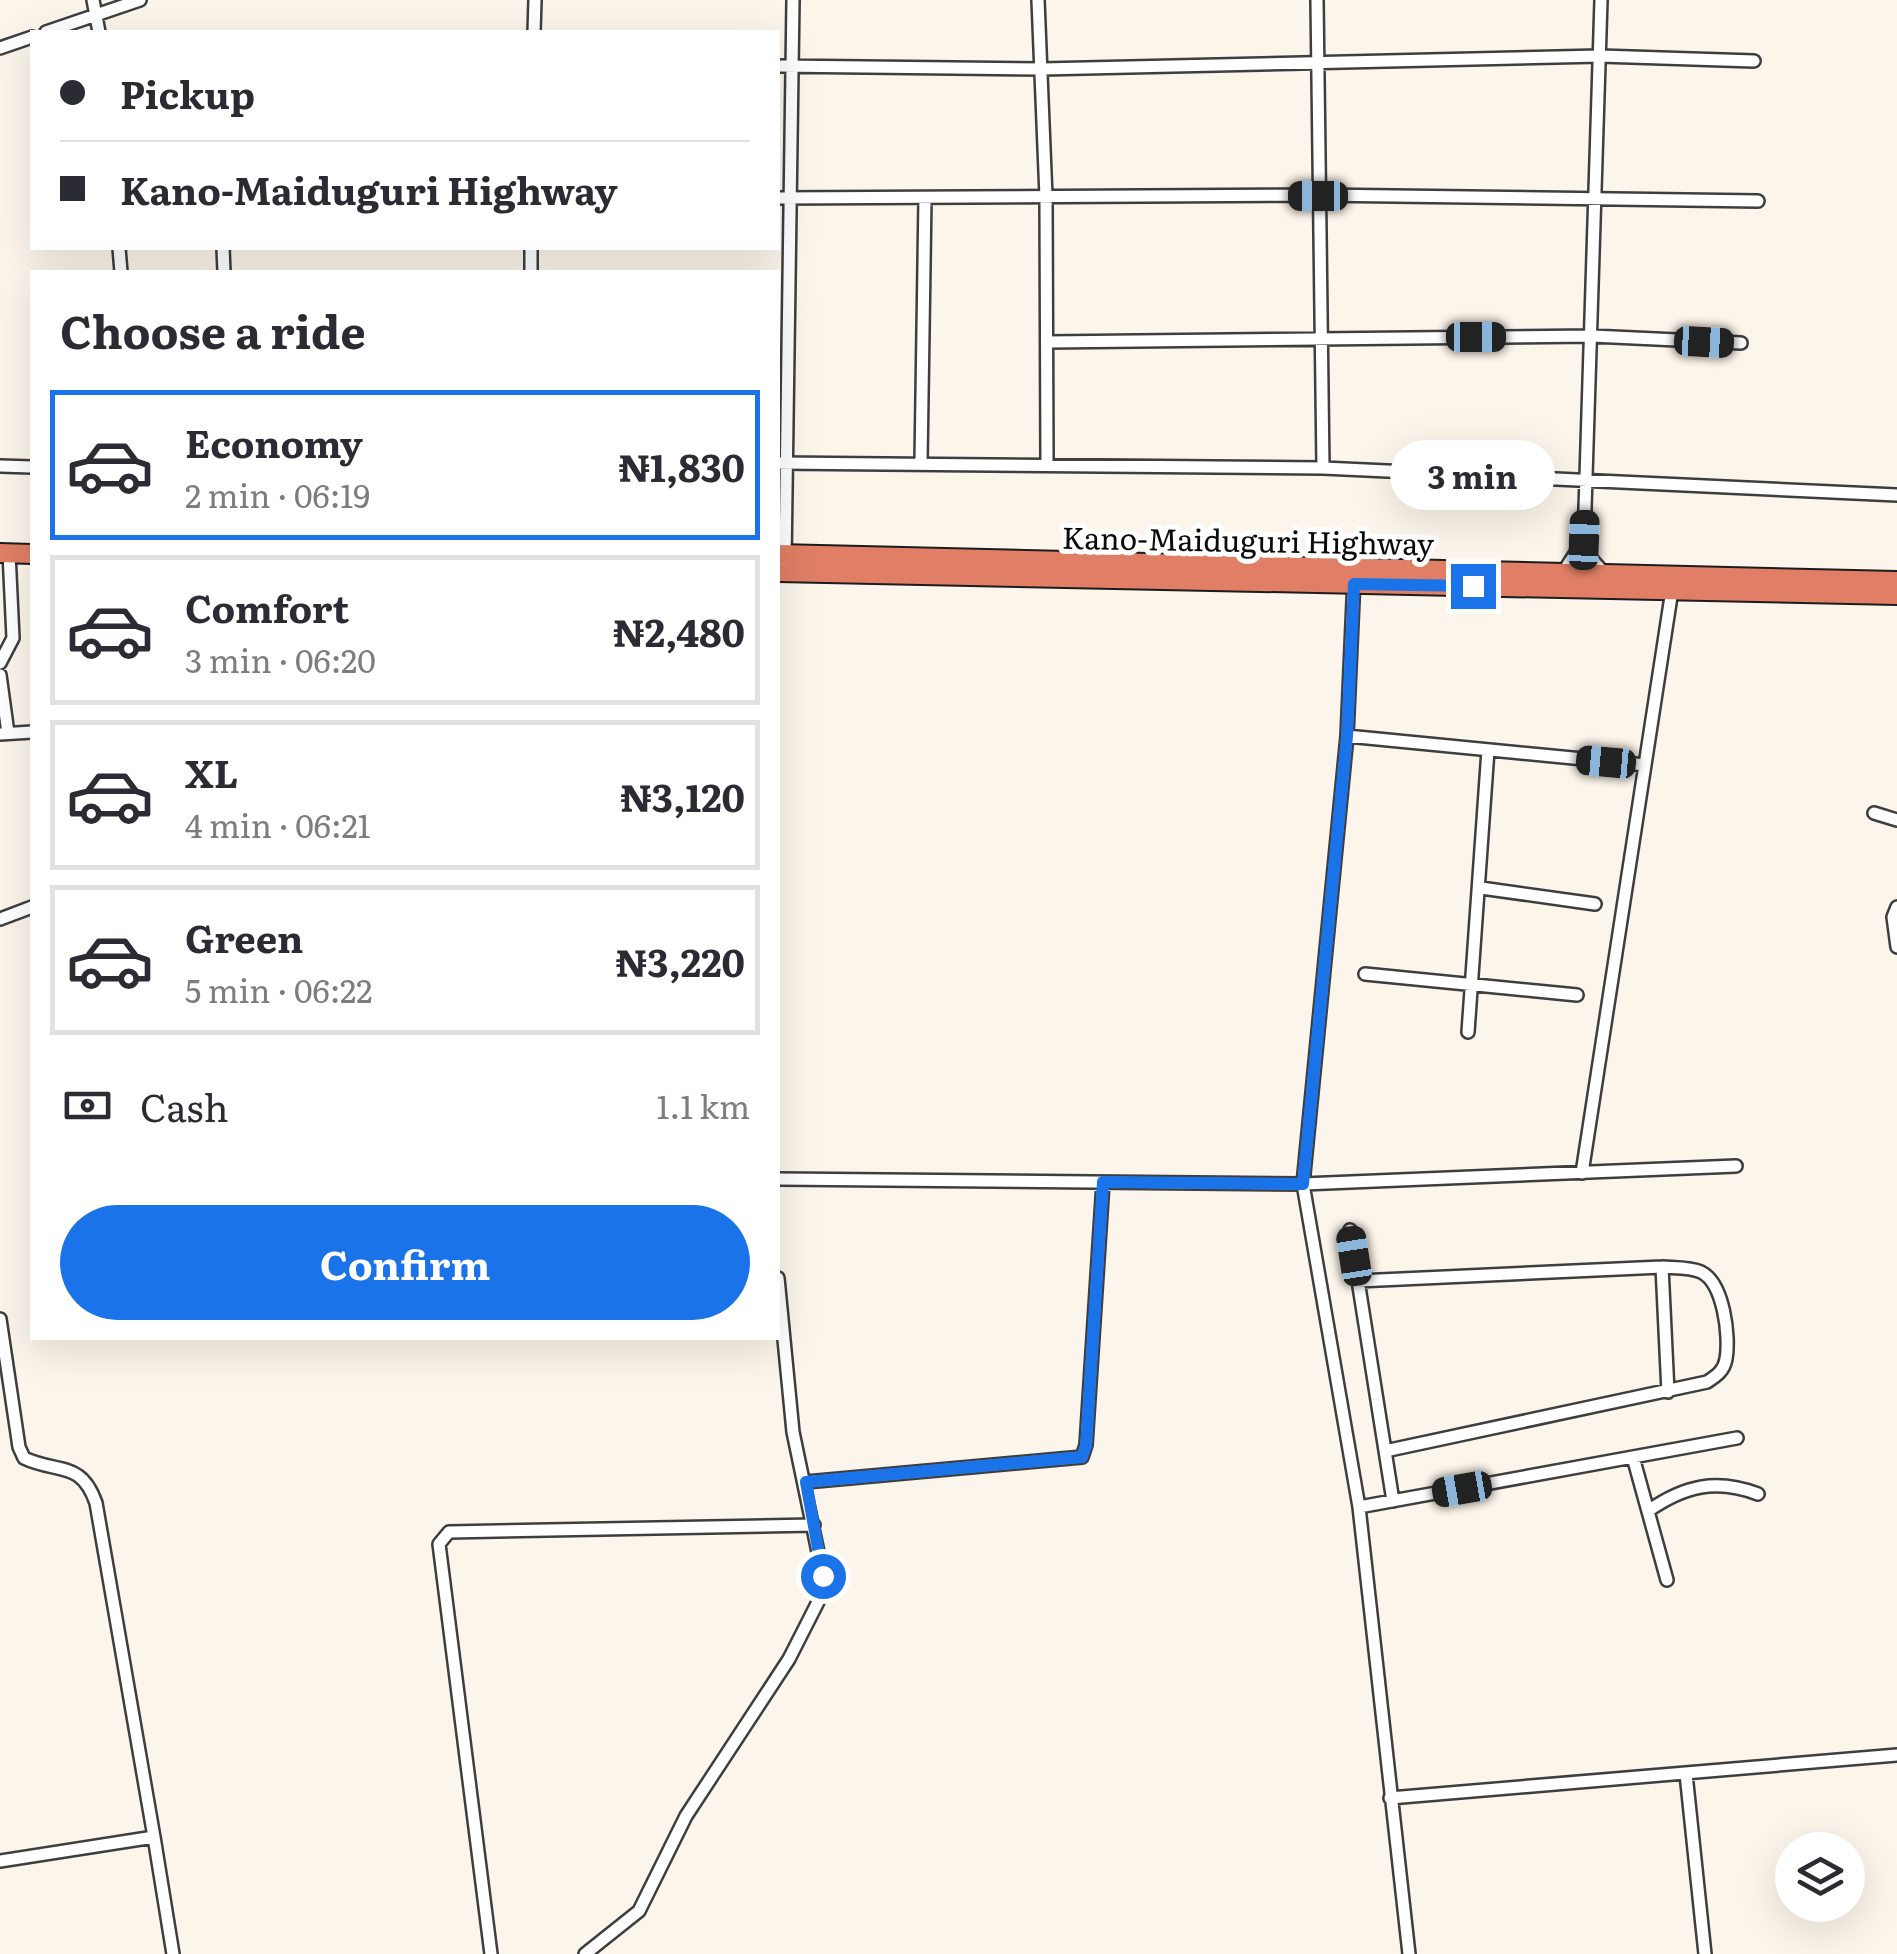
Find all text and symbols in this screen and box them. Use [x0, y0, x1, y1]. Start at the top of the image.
text: Pickup [120, 64, 255, 121]
text: Kano-Maiduguri Highway [120, 160, 617, 217]
car [1288, 181, 1348, 211]
text: Choose a ride [60, 296, 366, 363]
car [1446, 322, 1506, 352]
car [1673, 325, 1735, 359]
text: Economy [185, 413, 363, 470]
icon: car [65, 420, 155, 510]
text: ₦1,830 [618, 437, 745, 494]
callout: 3 min [1390, 441, 1556, 511]
text: 3 min [1427, 451, 1518, 499]
text: 2 min · 06:19 [185, 470, 370, 518]
car [1568, 509, 1600, 571]
street label: Kano-Maiduguri Highway [1062, 514, 1435, 564]
route end [1451, 564, 1496, 609]
text: Comfort [185, 578, 349, 635]
icon: car [65, 585, 155, 675]
text: ₦2,480 [613, 602, 745, 659]
text: 3 min · 06:20 [185, 635, 376, 683]
text: XL [185, 743, 238, 800]
car [1575, 744, 1637, 780]
icon: car [65, 750, 155, 840]
text: ₦3,120 [620, 767, 745, 824]
text: 4 min · 06:21 [185, 800, 371, 848]
text: Green [185, 908, 303, 965]
icon: car [65, 915, 155, 1005]
text: ₦3,220 [615, 932, 745, 989]
text: 5 min · 06:22 [185, 965, 372, 1013]
text: Cash [140, 1077, 229, 1134]
icon: cash [60, 1078, 115, 1133]
text: 1.1 km [657, 1081, 750, 1129]
button: Confirm [60, 1205, 750, 1320]
car [1334, 1224, 1374, 1288]
car [1430, 1469, 1494, 1509]
route start [801, 1554, 846, 1599]
map controls [1775, 1832, 1865, 1922]
button: layers [1775, 1832, 1865, 1922]

